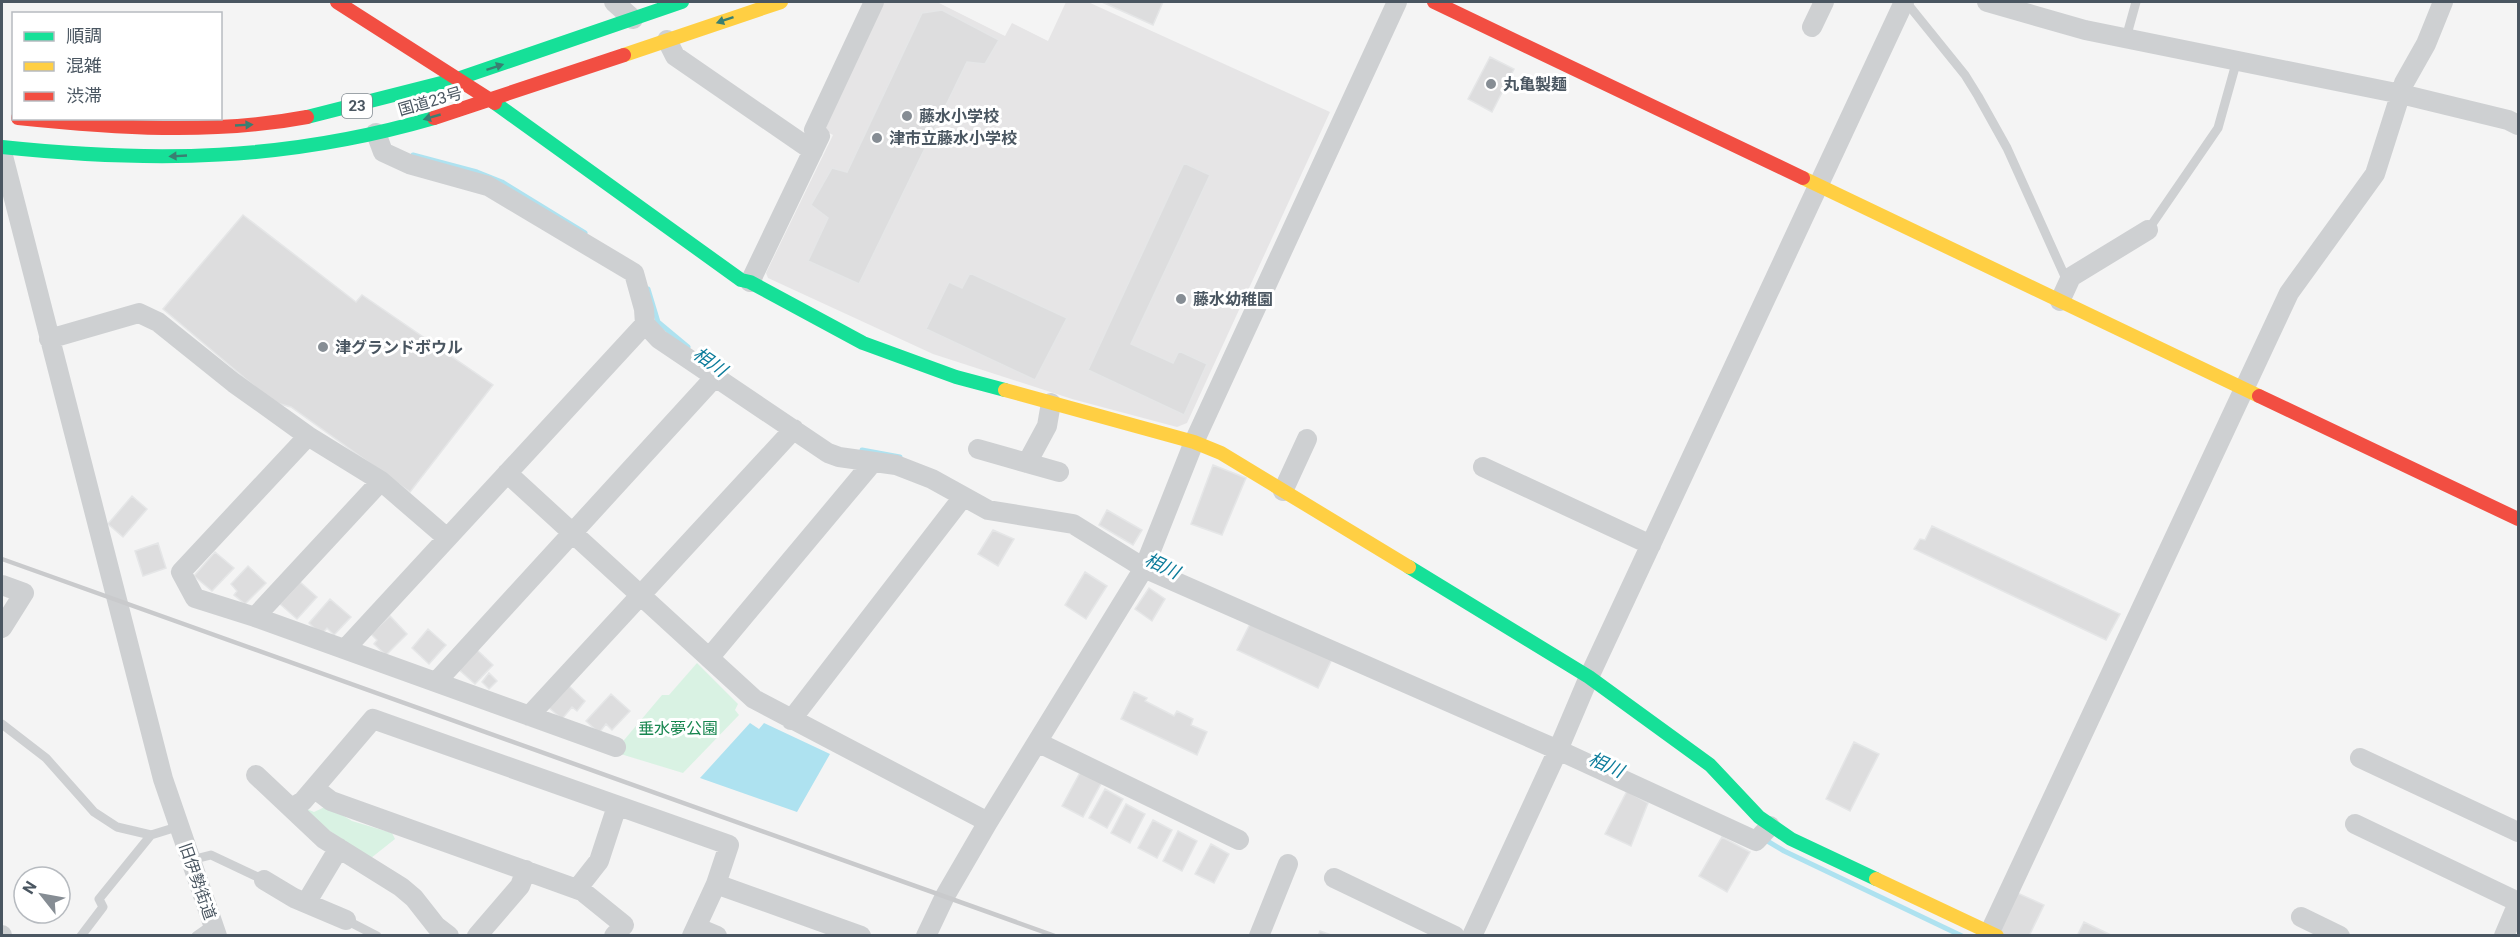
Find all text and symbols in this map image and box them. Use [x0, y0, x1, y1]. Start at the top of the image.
legend [12, 12, 222, 120]
one-way arrow [716, 16, 734, 26]
text: 順調 [66, 25, 102, 46]
text: 混雑 [66, 55, 102, 76]
one-way arrow [486, 61, 504, 71]
place label: 丸亀製麺 [1503, 75, 1567, 94]
marker: 丸亀製麺 [1484, 77, 1498, 91]
street label: 国道23号 [396, 83, 464, 120]
text: 渋滞 [66, 85, 102, 106]
road number: 23 [342, 94, 372, 118]
place label: 藤水小学校 [919, 107, 999, 126]
marker: 藤水小学校 [900, 109, 914, 123]
one-way arrow [423, 113, 441, 122]
one-way arrow [234, 120, 253, 129]
place label: 津市立藤水小学校 [889, 129, 1017, 148]
marker: 津市立藤水小学校 [870, 131, 884, 145]
one-way arrow [169, 152, 188, 161]
place label: 藤水幼稚園 [1193, 290, 1273, 309]
marker: 藤水幼稚園 [1174, 292, 1188, 306]
place label: 津グランドボウル [335, 338, 463, 357]
marker: 津グランドボウル [316, 340, 330, 354]
water label: 相川 [690, 343, 733, 382]
water label: 相川 [1141, 548, 1185, 584]
park label: 垂水夢公園 [638, 719, 718, 738]
water label: 相川 [1585, 748, 1629, 782]
street label: 旧伊勢街道 [176, 840, 220, 922]
north arrow [12, 865, 72, 925]
text: N [19, 878, 41, 897]

